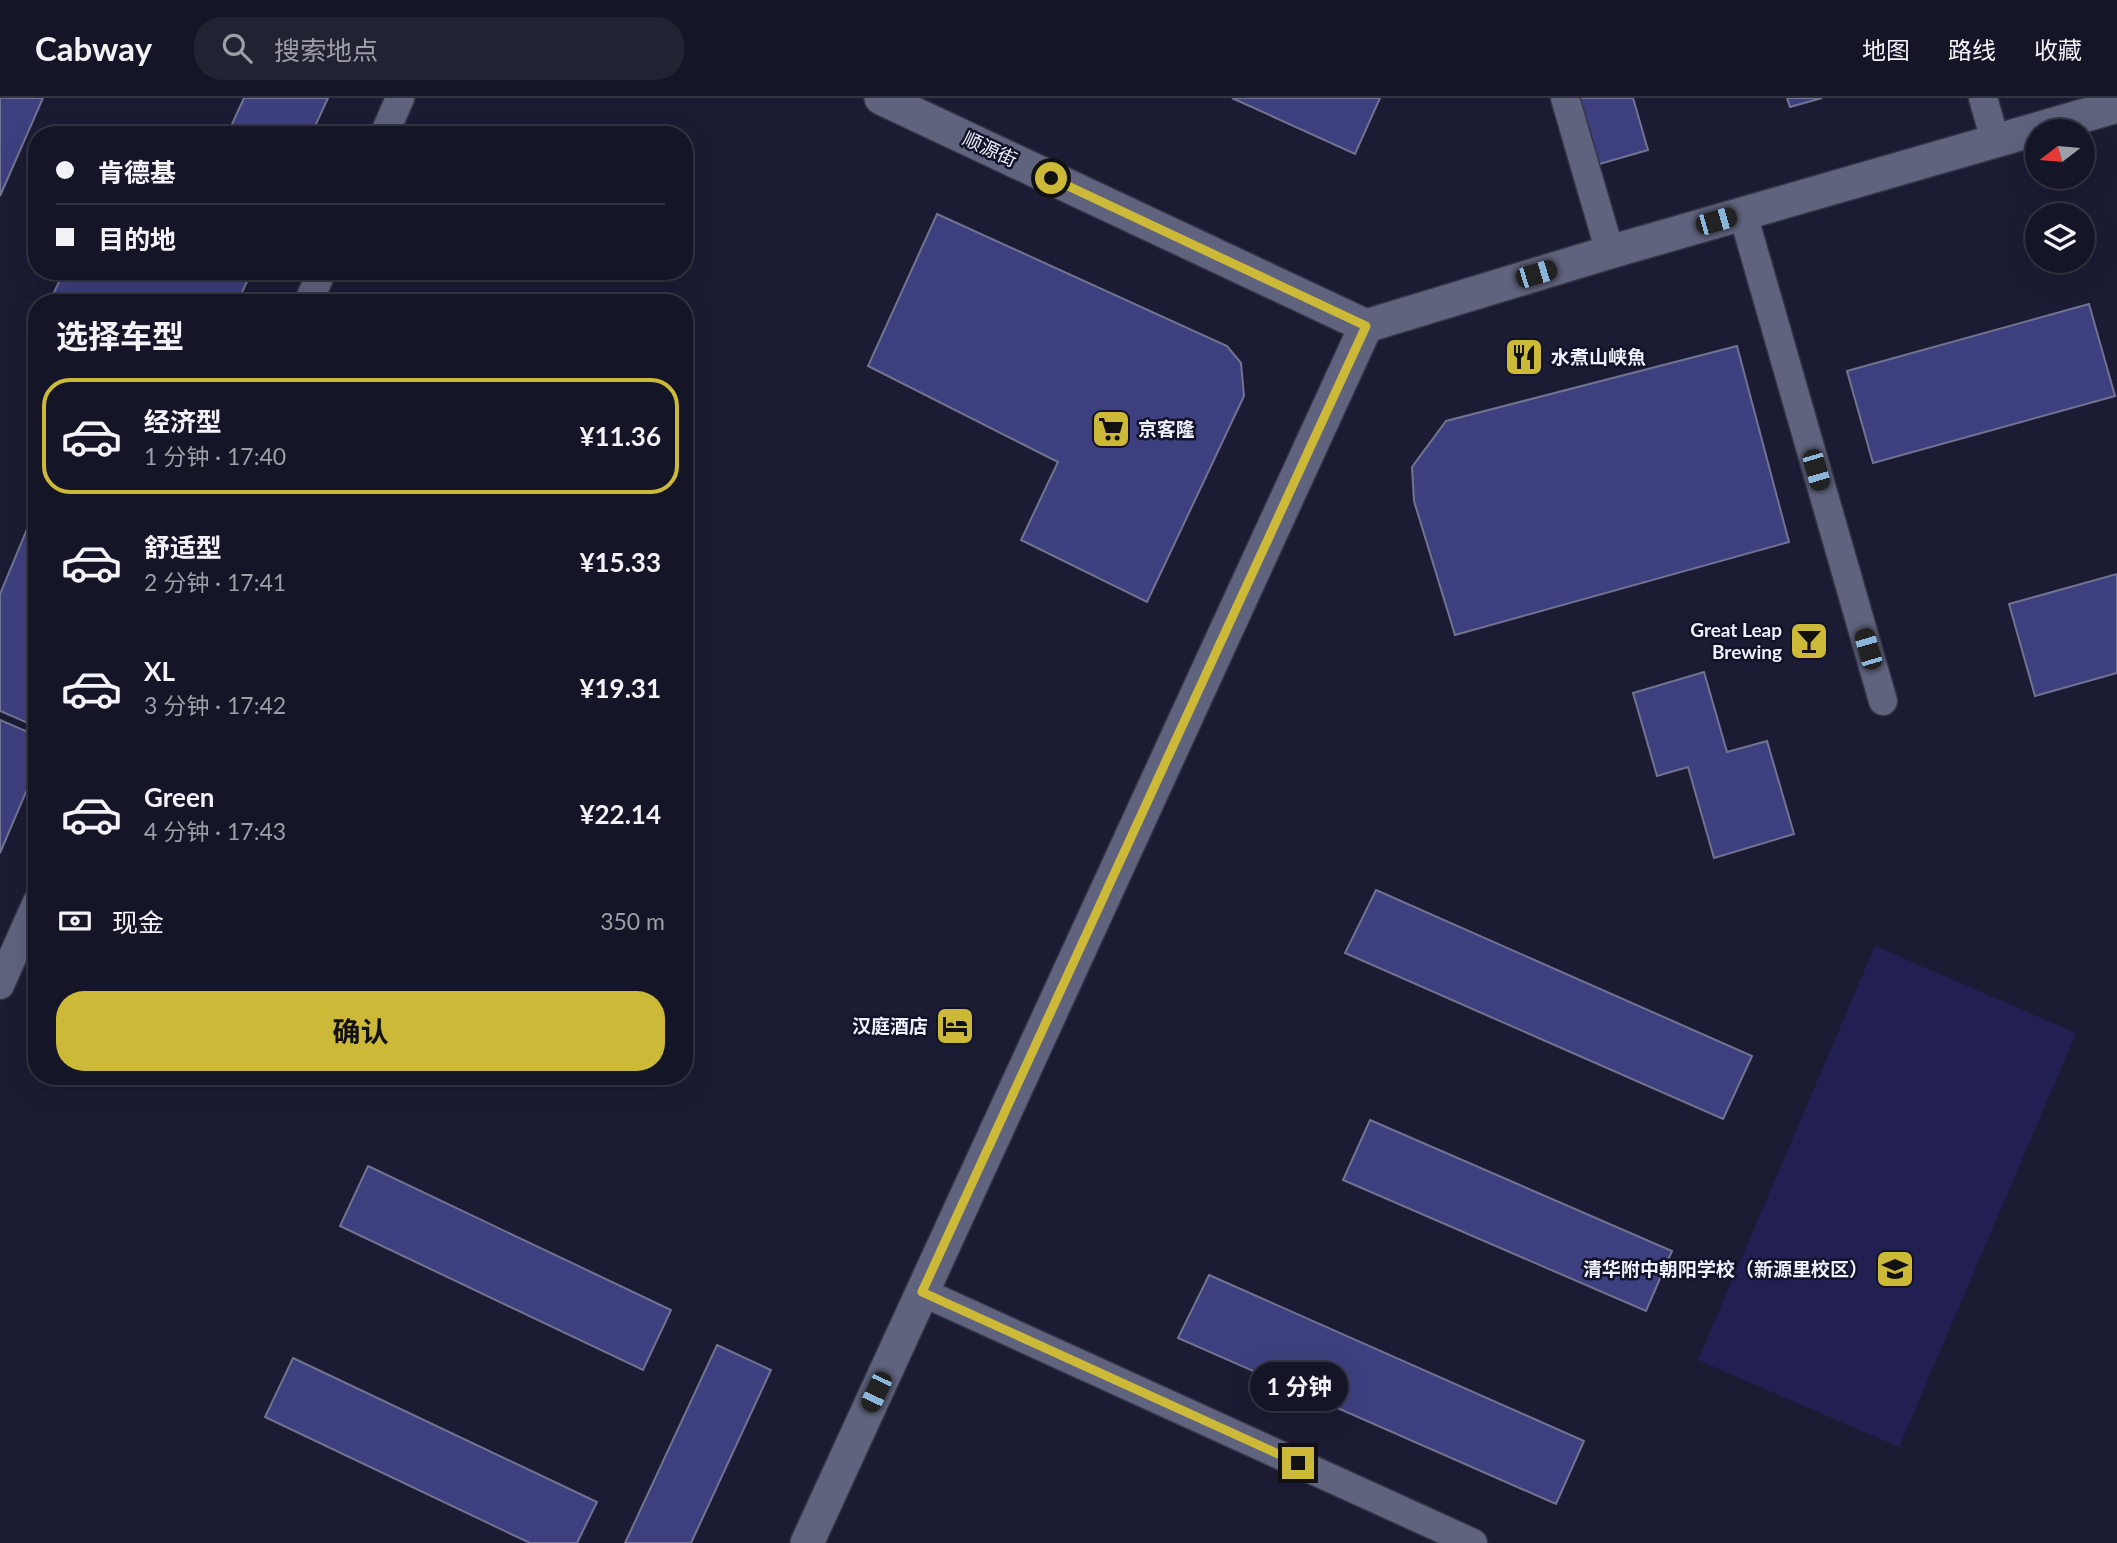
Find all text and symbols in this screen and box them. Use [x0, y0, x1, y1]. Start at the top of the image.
search box [194, 17, 684, 80]
text: Cabway [35, 28, 152, 68]
icon: search [218, 29, 256, 67]
text: 搜索地点 [274, 34, 378, 66]
text: 地图 [1862, 35, 1910, 64]
text: 路线 [1948, 35, 1996, 64]
text: 收藏 [2034, 35, 2082, 64]
north arrow [2025, 119, 2095, 189]
map controls [2025, 119, 2095, 273]
street label: 顺源街 [960, 126, 1021, 171]
text: 肯德基 [98, 156, 176, 188]
route start [1035, 162, 1067, 194]
button: layers [2025, 203, 2095, 273]
car [1693, 205, 1740, 237]
text: 目的地 [98, 223, 176, 255]
car [1513, 258, 1560, 290]
text: 选择车型 [56, 316, 184, 355]
restaurant icon: 水煮山峡魚 [1503, 336, 1545, 378]
place label: 水煮山峡魚 [1551, 345, 1646, 368]
icon: car [60, 405, 123, 468]
text: 经济型 [144, 405, 222, 437]
supermarket icon: 京客隆 [1090, 408, 1132, 450]
place label: 京客隆 [1138, 417, 1195, 440]
text: ¥11.36 [579, 420, 661, 452]
text: 1 分钟 · 17:40 [144, 442, 286, 470]
car [1801, 447, 1832, 493]
icon: car [60, 531, 123, 594]
text: 舒适型 [144, 531, 222, 563]
text: ¥15.33 [579, 546, 661, 578]
text: 2 分钟 · 17:41 [144, 568, 286, 596]
place label: Great Leap Brewing [1690, 618, 1782, 663]
bar icon: Great Leap Brewing [1788, 620, 1830, 662]
car [1853, 626, 1884, 672]
text: XL [144, 655, 175, 687]
icon: car [60, 657, 123, 720]
text: ¥19.31 [579, 672, 661, 704]
text: 3 分钟 · 17:42 [144, 691, 286, 719]
text: Green [144, 781, 214, 813]
icon: car [60, 783, 123, 846]
text: ¥22.14 [579, 798, 661, 830]
text: 4 分钟 · 17:43 [144, 817, 286, 845]
icon: cash [56, 902, 94, 940]
text: 现金 [112, 906, 164, 938]
text: 350 m [600, 907, 665, 935]
button: 确认 [56, 991, 665, 1071]
hotel icon: 汉庭酒店 [934, 1005, 976, 1047]
place label: 汉庭酒店 [852, 1014, 928, 1037]
school or university icon: 清华附中朝阳学校（新源里校区） [1874, 1248, 1916, 1290]
place label: 清华附中朝阳学校（新源里校区） [1583, 1257, 1868, 1280]
callout: 1 分钟 [1249, 1362, 1347, 1410]
car [858, 1369, 895, 1415]
text: 1 分钟 [1267, 1372, 1331, 1400]
route end [1282, 1447, 1314, 1479]

